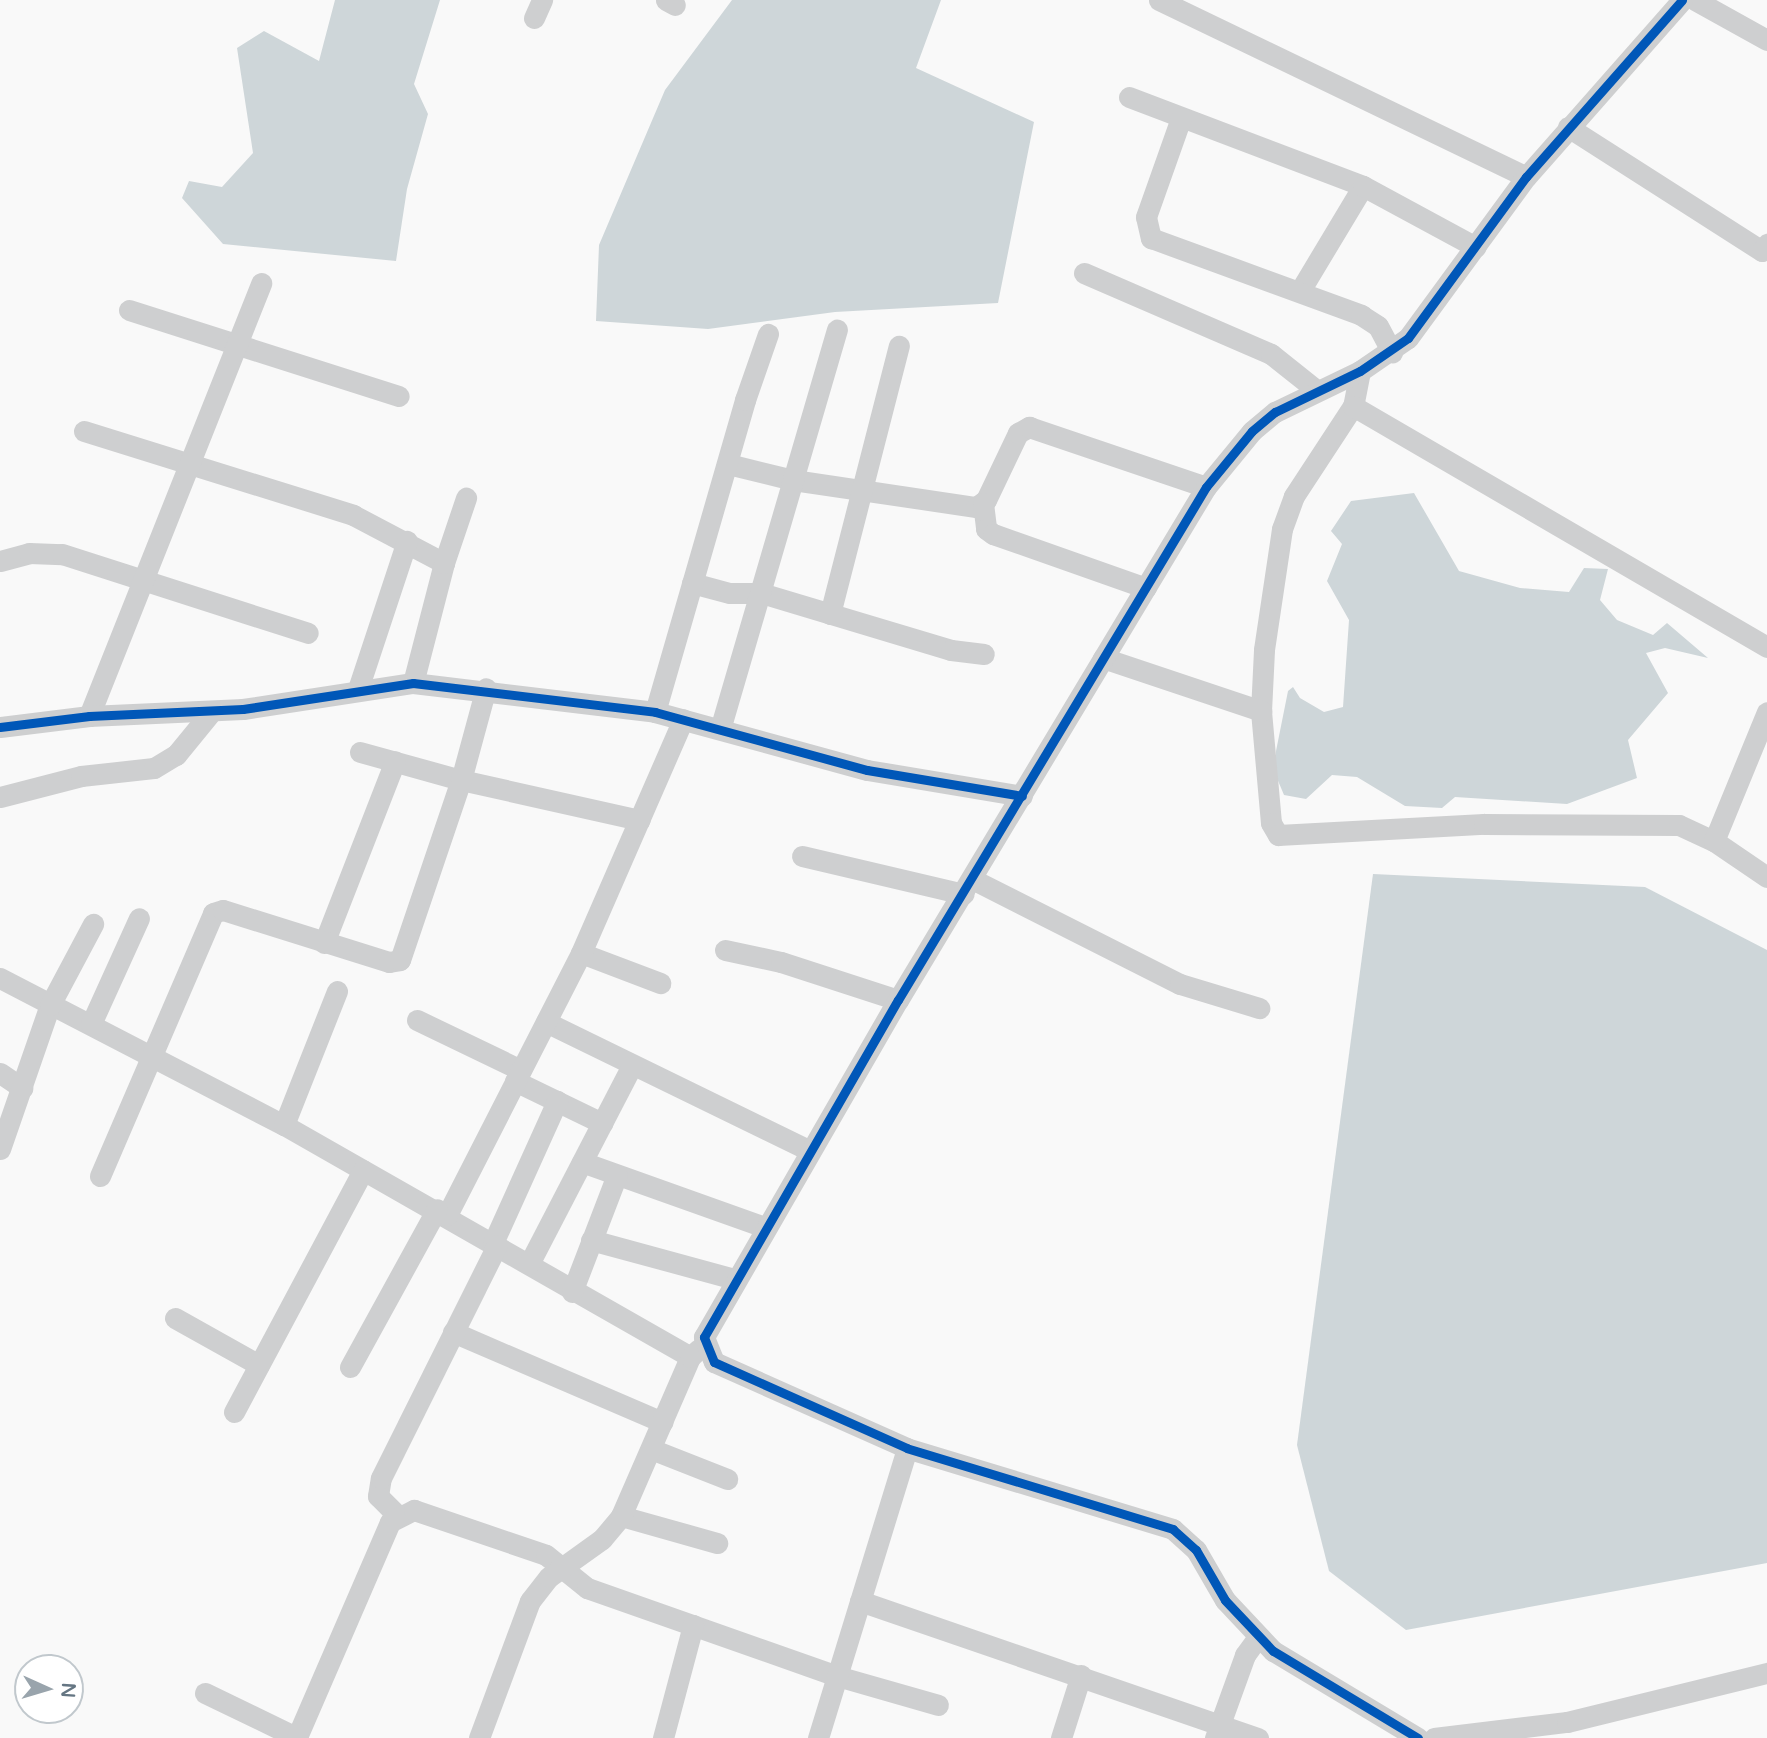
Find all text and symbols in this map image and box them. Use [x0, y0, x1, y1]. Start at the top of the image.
north arrow [14, 1654, 84, 1724]
text: N [56, 1682, 79, 1699]

